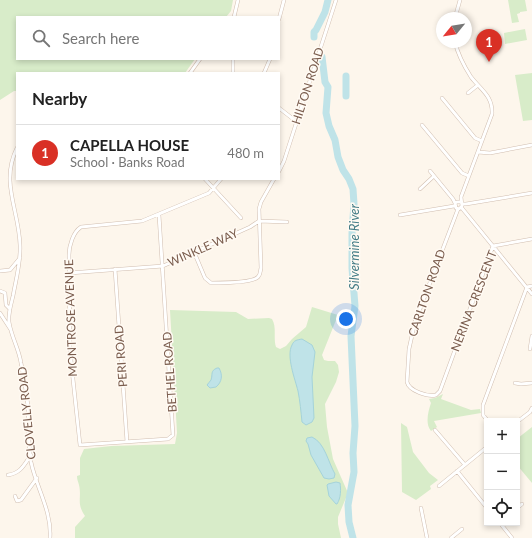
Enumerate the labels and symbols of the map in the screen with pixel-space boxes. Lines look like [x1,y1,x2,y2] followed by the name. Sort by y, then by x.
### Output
[436,12,472,48] north arrow
[476,29,502,62] pin: 1
[288,45,327,126] street label: HILTON ROAD
[346,204,362,290] water label: Silvermine River
[165,225,241,270] street label: WINKLE WAY
[405,247,448,338] street label: CARLTON ROAD
[447,248,500,354] street label: NERINA CRESCENT
[61,259,80,377] street label: MONTROSE AVENUE
[336,309,356,329] your location
[111,325,130,388] street label: PERI ROAD
[159,331,180,413] street label: BETHEL ROAD
[14,366,39,460] street label: CLOVELLY ROAD

